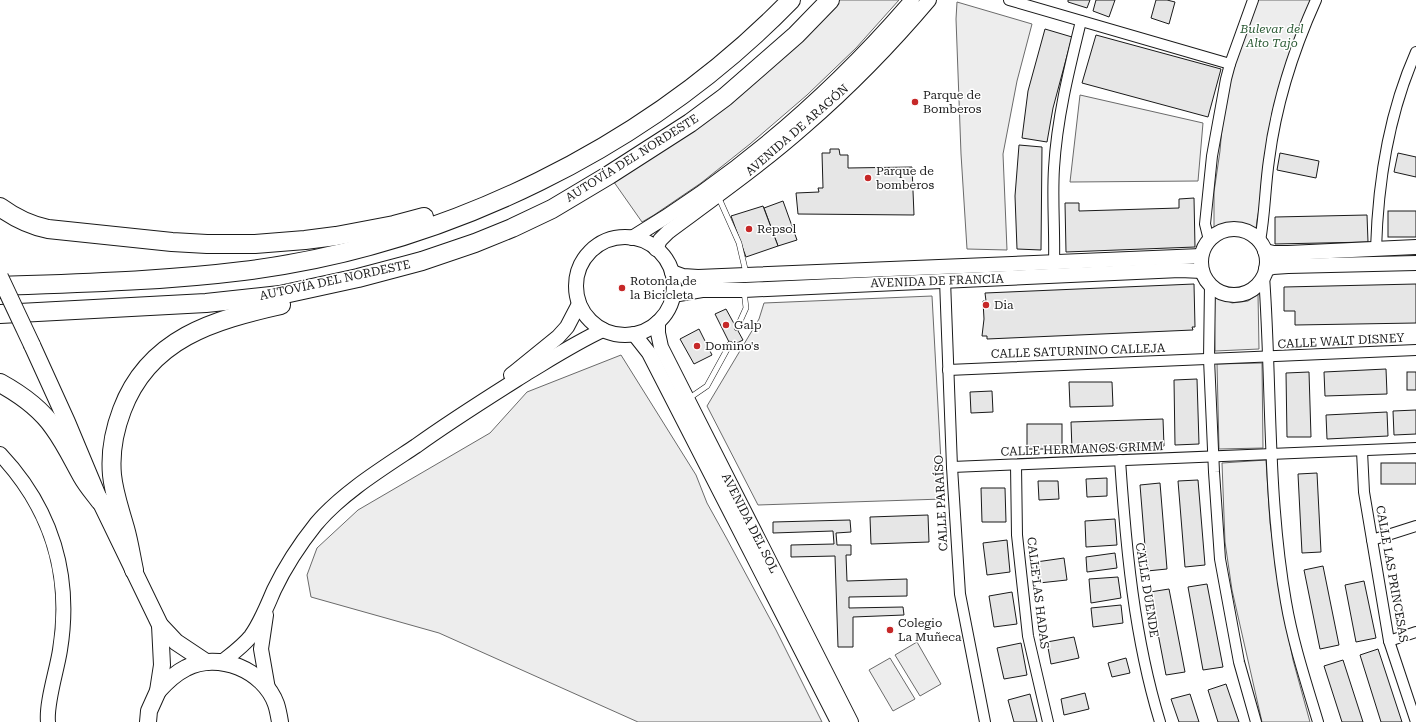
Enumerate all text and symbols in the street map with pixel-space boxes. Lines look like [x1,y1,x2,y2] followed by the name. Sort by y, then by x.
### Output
[1239,22,1304,50] park label: Bulevar del Alto Tajo
[743,81,852,179] street label: AVENIDA DE ARAGÓN
[923,88,982,116] place label: Parque de Bomberos
[910,97,920,107] marker: Parque de Bomberos
[563,111,701,205] street label: AUTOVÍA DEL NORDESTE
[876,164,934,192] place label: Parque de bomberos
[863,173,873,183] marker: Parque de bomberos
[757,222,797,236] place label: Repsol
[744,224,754,234] marker: Repsol
[258,257,412,303] street label: AUTOVÍA DEL NORDESTE
[870,272,1005,290] street label: AVENIDA DE FRANCIA
[630,274,697,302] place label: Rotonda de la Bicicleta
[617,283,627,293] marker: Rotonda de la Bicicleta
[994,298,1014,312] place label: Dia
[981,300,991,310] marker: Dia
[734,318,762,332] place label: Galp
[721,320,731,330] marker: Galp
[1277,331,1406,351] street label: CALLE WALT DISNEY
[705,339,759,353] place label: Domino's
[692,341,702,351] marker: Domino's
[990,341,1166,361] street label: CALLE SATURNINO CALLEJA
[1000,439,1164,459] street label: CALLE HERMANOS GRIMM
[931,454,951,552] street label: CALLE PARAÍSO
[719,471,781,575] street label: AVENIDA DEL SOL
[1373,504,1411,644] street label: CALLE LAS PRINCESAS
[1024,536,1052,650] street label: CALLE LAS HADAS
[1133,542,1161,638] street label: CALLE DUENDE
[898,616,962,644] place label: Colegio La Muñeca
[885,625,895,635] marker: Colegio La Muñeca

